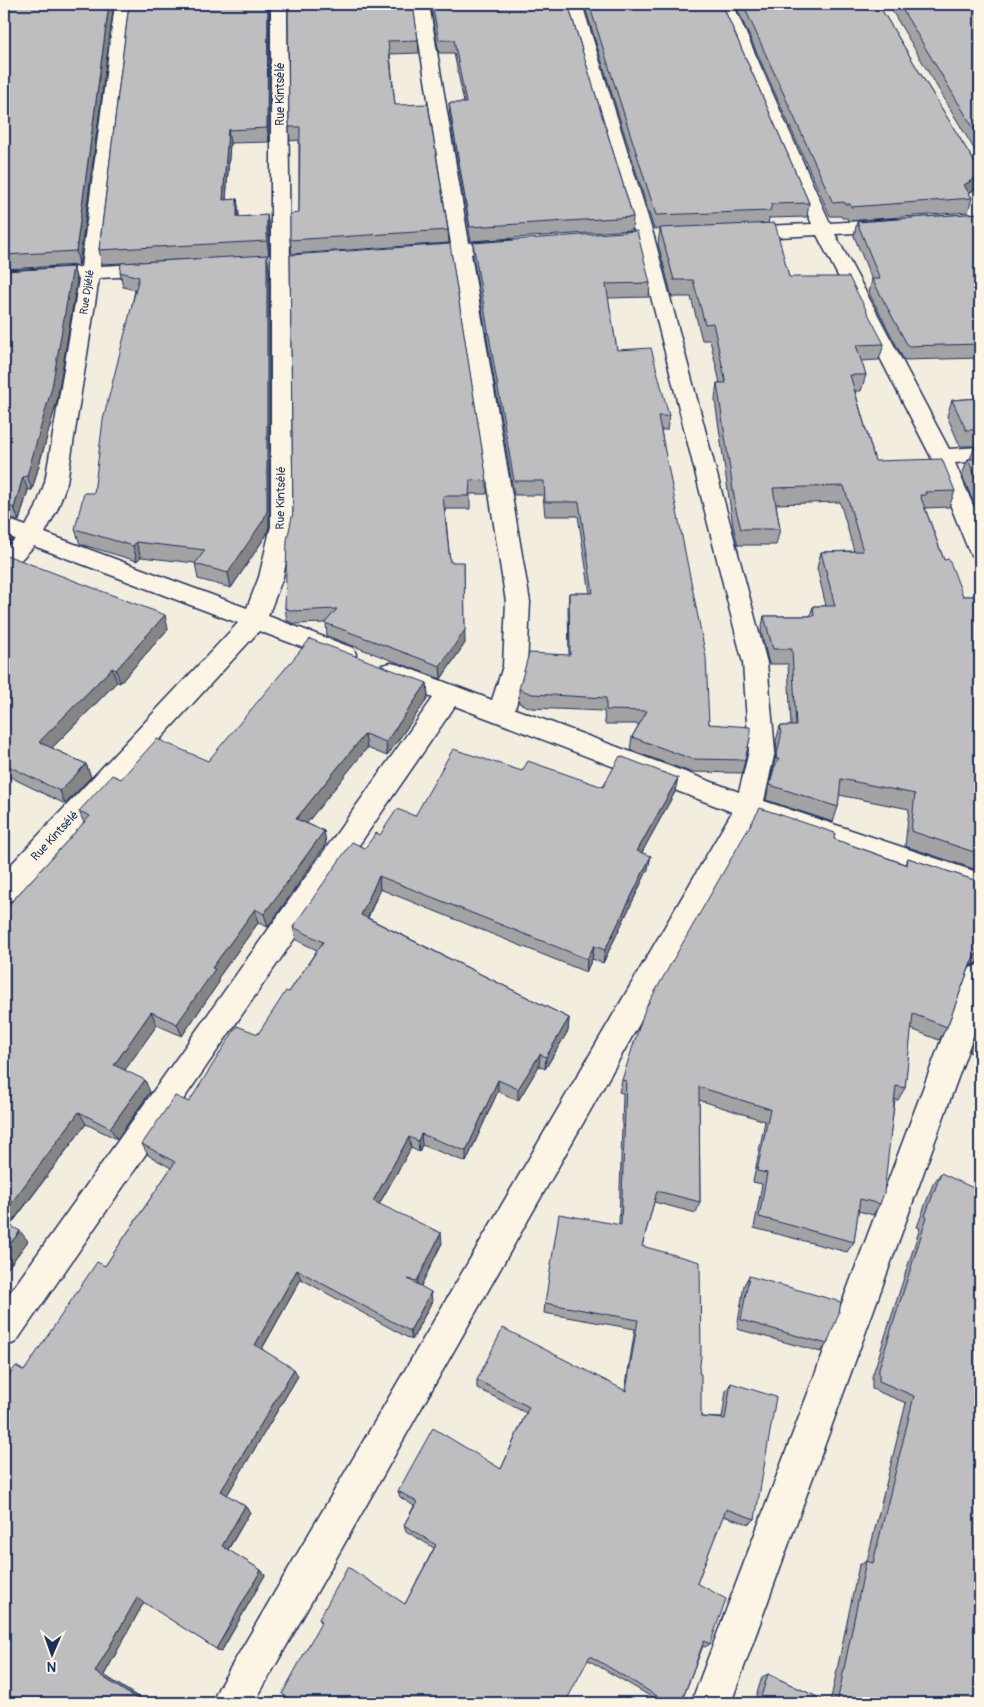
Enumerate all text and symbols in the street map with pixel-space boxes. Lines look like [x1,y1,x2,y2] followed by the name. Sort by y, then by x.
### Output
[273,62,288,126] street label: Rue Kintsélé
[77,268,97,315] street label: Rue Djiélé
[273,466,289,530] street label: Rue Kintsélé
[28,808,82,864] street label: Rue Kintsélé
[28,1630,78,1680] north arrow
[47,1658,57,1675] text: N

